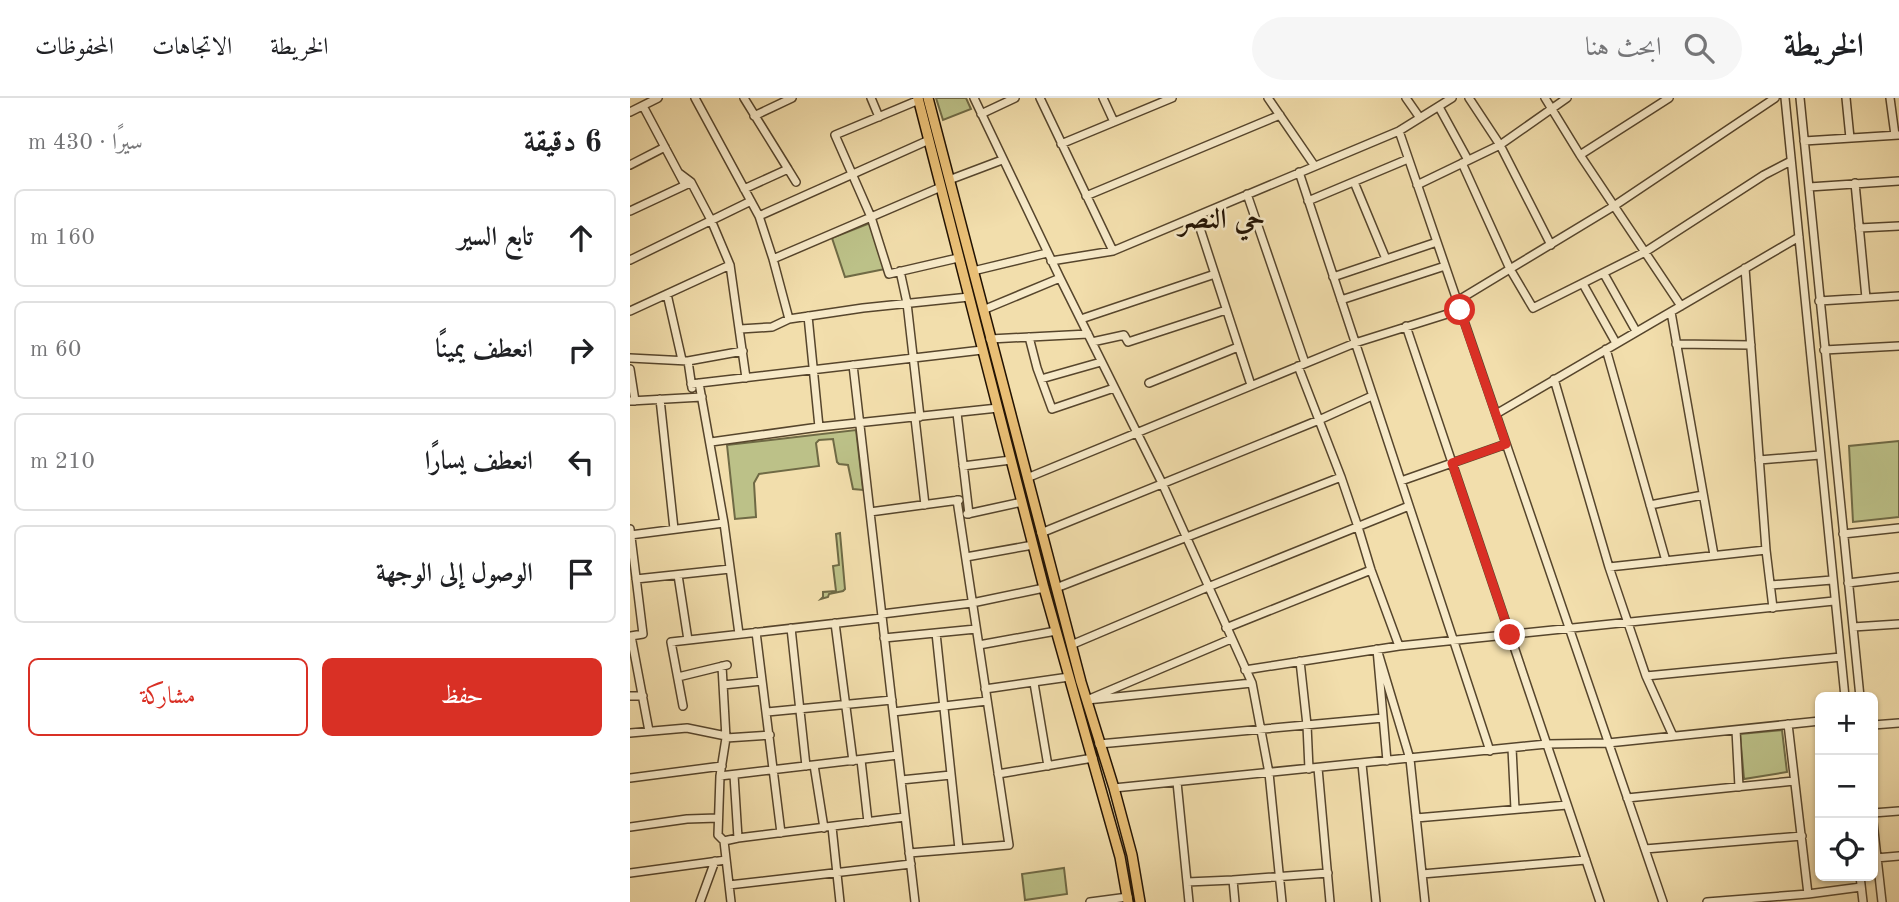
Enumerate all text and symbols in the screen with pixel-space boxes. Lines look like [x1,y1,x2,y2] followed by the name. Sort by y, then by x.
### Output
[1252,17,1742,80] search box
[1680,29,1718,67] icon: search
[1784,31,1864,64] text: الخريطة
[1585,35,1662,61] text: ابحث هنا
[35,36,114,60] text: المحفوظات
[152,36,232,60] text: الاتجاهات
[270,36,329,60] text: الخريطة
[524,128,602,158] text: 6 دقيقة
[28,131,143,154] text: سيرًا · 430 m
[1176,206,1265,241] district label: حي النصر
[562,219,600,257] icon: ahead
[458,225,533,251] text: تابع السير
[30,226,95,249] text: 160 m
[1444,294,1475,325] route start
[562,331,600,369] icon: right
[435,337,533,363] text: انعطف يمينًا
[30,338,81,361] text: 60 m
[562,443,600,481] icon: left
[425,449,533,475] text: انعطف يسارًا
[30,450,95,473] text: 210 m
[562,555,600,593] icon: arrive
[376,561,533,587] text: الوصول إلى الوجهة
[1494,619,1525,650] route end
[28,658,308,736] button: مشاركة
[322,658,602,736] button: حفظ
[1815,692,1878,881] map controls
[1815,692,1878,755] button: +
[1815,755,1878,818] button: −
[1815,818,1878,881] button: locate

